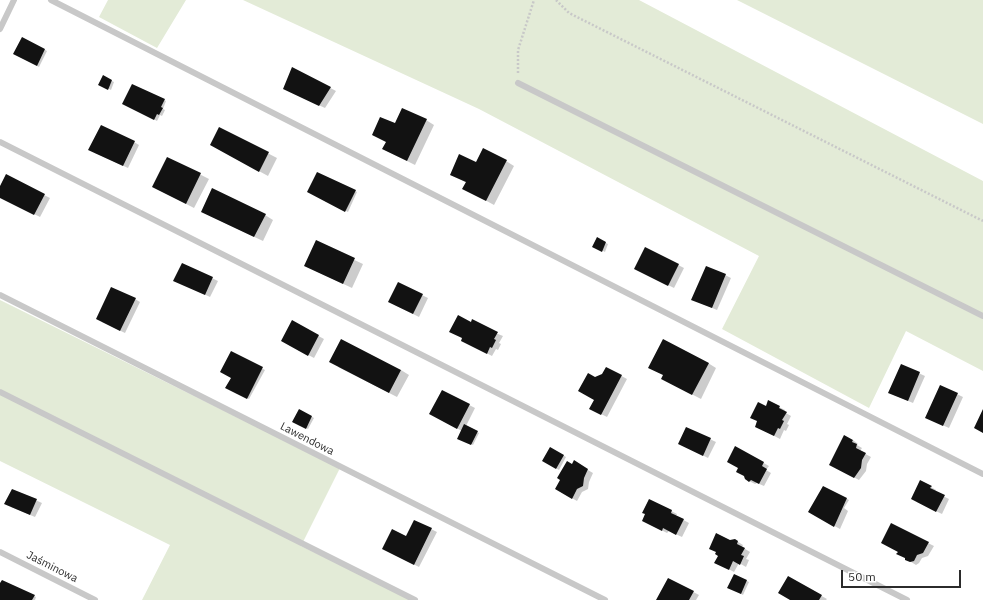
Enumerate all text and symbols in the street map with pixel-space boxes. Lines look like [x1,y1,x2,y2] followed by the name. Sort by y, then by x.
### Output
[278,420,336,458] street label: Lawendowa
[24,548,80,586] street label: Jaśminowa
[843,562,963,588] scale bar
[848,569,876,584] text: 50 m

